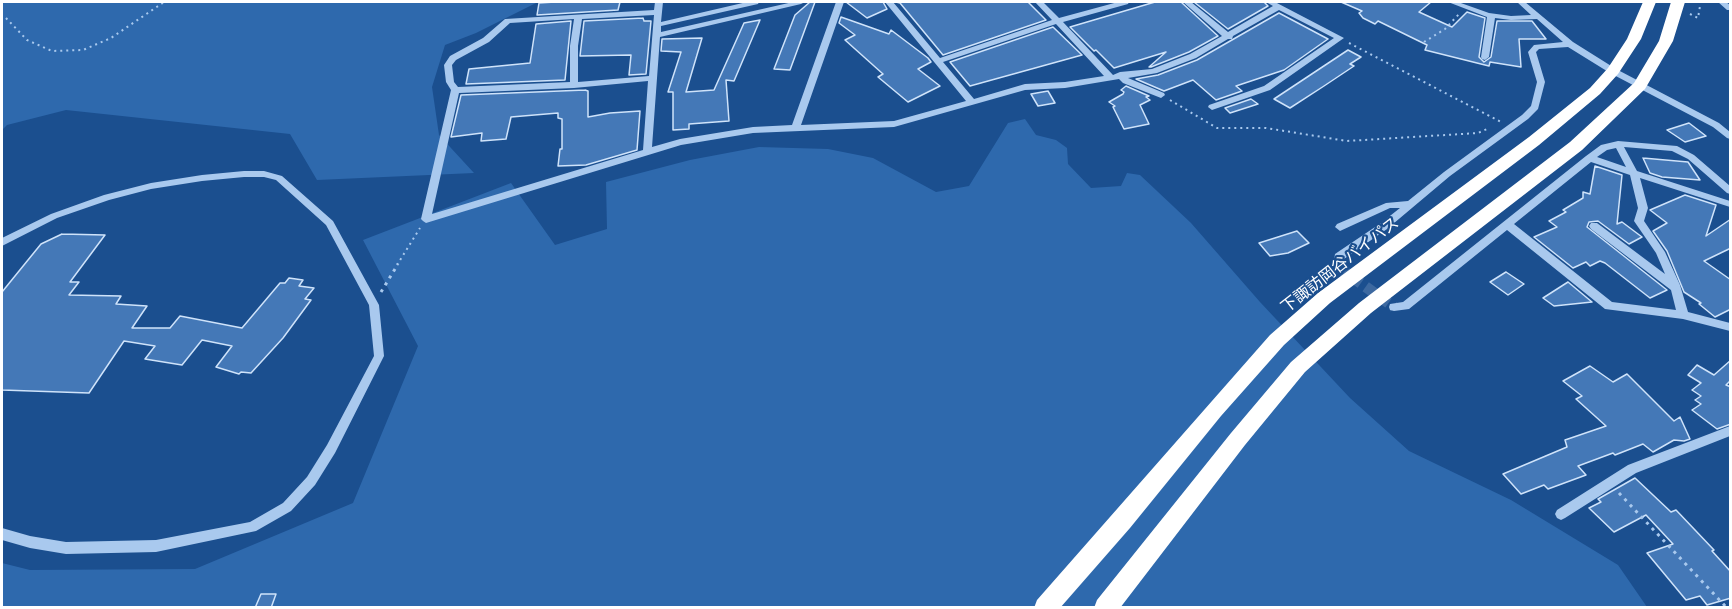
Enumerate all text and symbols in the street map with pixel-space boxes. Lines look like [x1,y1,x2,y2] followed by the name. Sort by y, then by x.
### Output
[1277,213,1403,317] street label: 下諏訪岡谷バイパス

